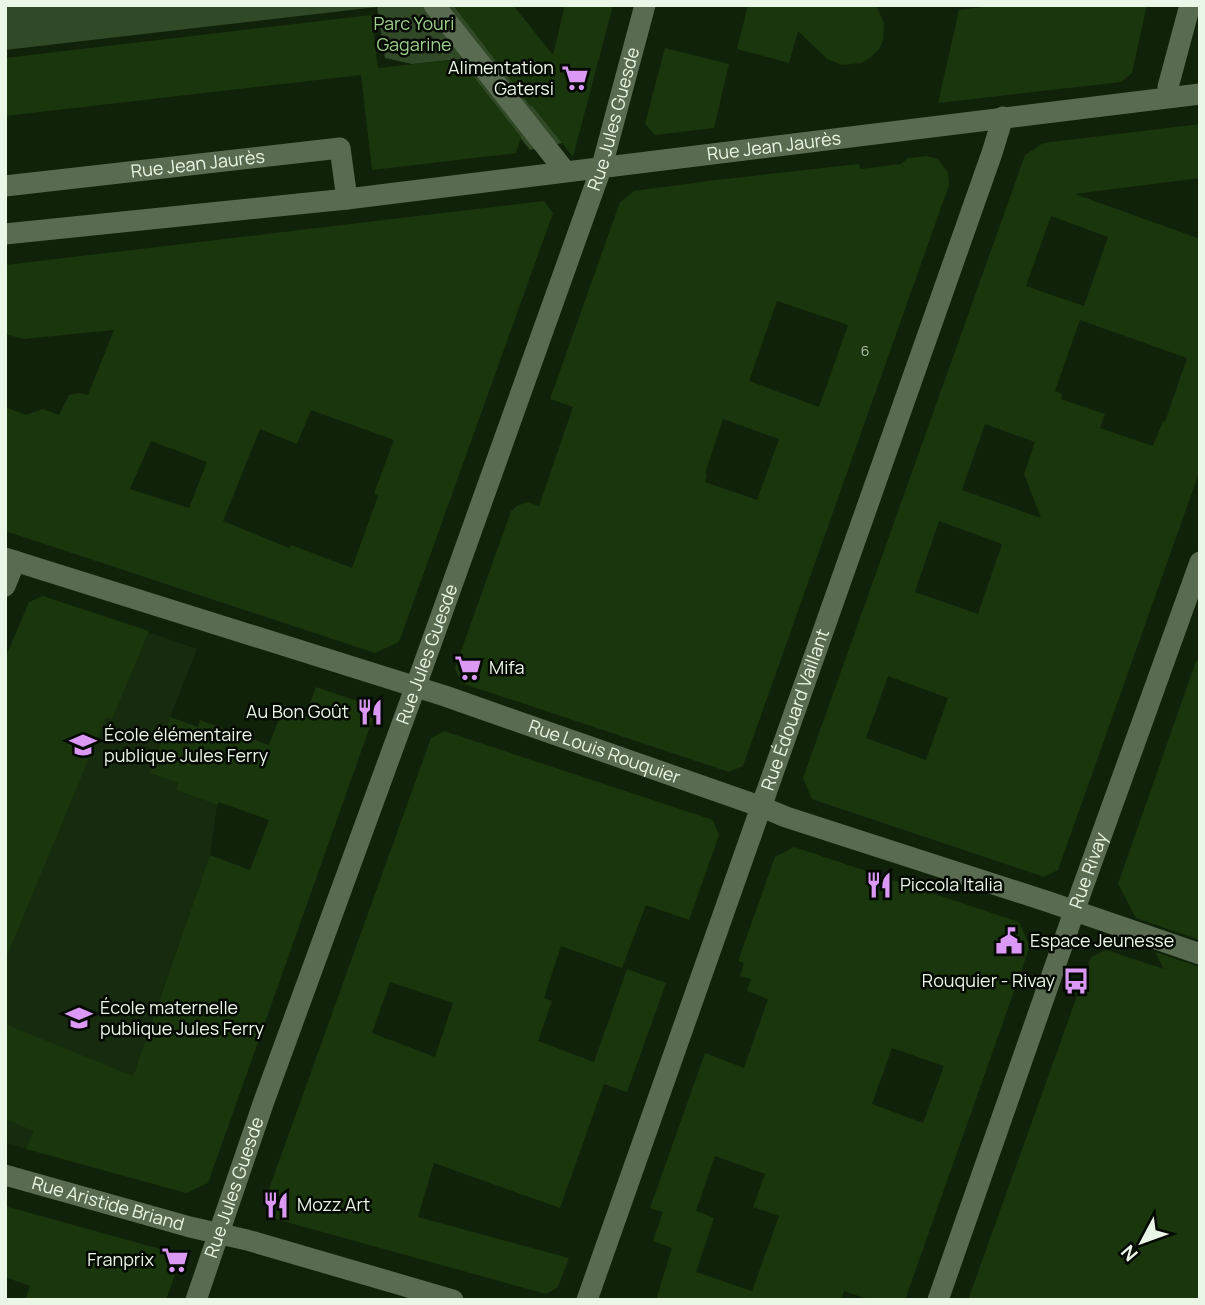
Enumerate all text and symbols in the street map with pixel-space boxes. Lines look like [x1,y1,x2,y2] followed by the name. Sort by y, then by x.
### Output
[374,11,454,56] park label: Parc Youri Gagarine
[581,44,644,194] street label: Rue Jules Guesde
[448,55,554,100] place label: Alimentation Gatersi
[560,63,590,93] supermarket icon: Alimentation Gatersi
[706,125,842,166] street label: Rue Jean Jaurès
[129,144,266,183] street label: Rue Jean Jaurès
[861,341,869,360] house number: 6
[390,580,463,727] street label: Rue Jules Guesde
[755,625,834,793] street label: Rue Édouard Vaillant
[453,653,483,683] supermarket icon: Mifa
[489,655,524,679] place label: Mifa
[355,697,385,727] restaurant icon: Au Bon Goût
[246,699,349,723] place label: Au Bon Goût
[526,713,684,789] street label: Rue Louis Rouquier
[104,722,269,767] place label: École élémentaire publique Jules Ferry
[68,730,98,760] school or university icon: École élémentaire publique Jules Ferry
[1063,828,1113,912] street label: Rue Rivay
[864,870,894,900] restaurant icon: Piccola Italia
[900,872,1003,896] place label: Piccola Italia
[994,926,1024,956] public building icon: Espace Jeunesse
[1030,928,1174,952] place label: Espace Jeunesse
[1061,966,1091,996] bus stop icon: Rouquier - Rivay
[922,968,1055,992] place label: Rouquier - Rivay
[100,995,265,1040] place label: École maternelle publique Jules Ferry
[64,1003,94,1033] school or university icon: École maternelle publique Jules Ferry
[198,1113,269,1261] street label: Rue Jules Guesde
[29,1170,187,1236] street label: Rue Aristide Briand
[261,1190,291,1220] restaurant icon: Mozz Art
[297,1192,370,1216] place label: Mozz Art
[1107,1207,1177,1277] north arrow
[1115,1239,1143,1267] text: N
[160,1245,190,1275] supermarket icon: Franprix
[87,1247,155,1271] place label: Franprix

